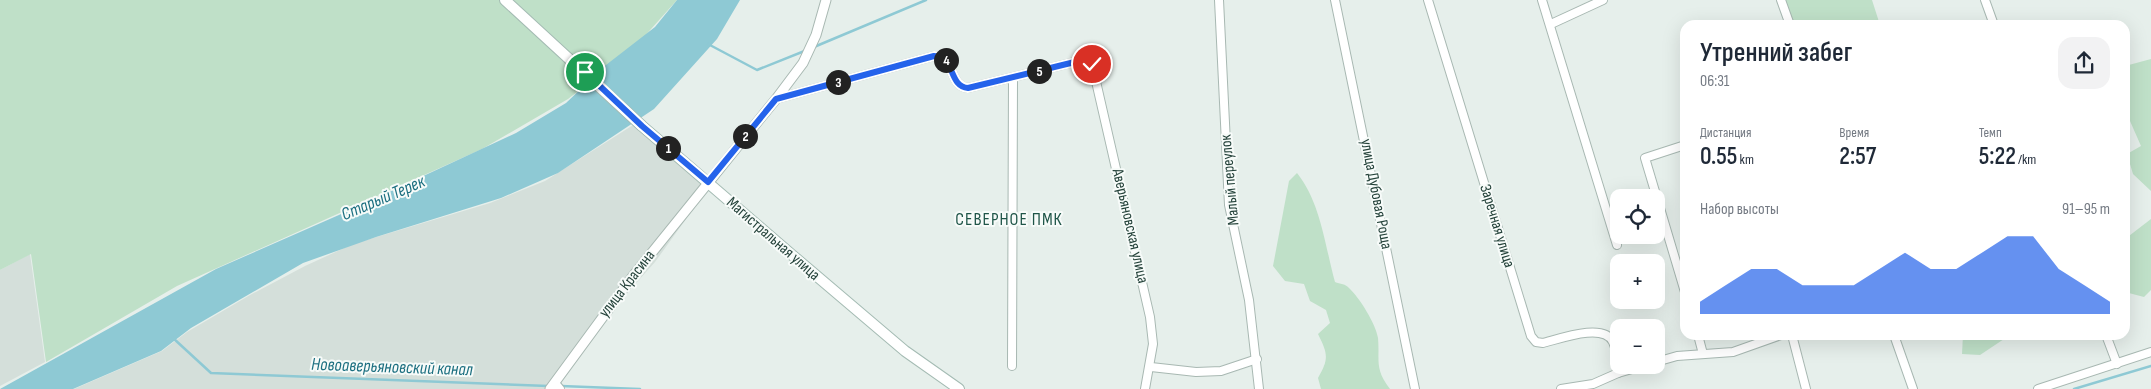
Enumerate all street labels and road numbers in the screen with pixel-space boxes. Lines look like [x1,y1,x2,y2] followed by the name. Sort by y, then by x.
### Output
[1216,133,1243,226] street label: Малый переулок
[1356,137,1396,251] street label: улица Дубовая Роща
[1107,166,1152,285] street label: Аверьяновская улица
[1475,182,1519,270] street label: Заречная улица
[722,193,824,285] street label: Магистральная улица
[595,247,659,321] street label: улица Красина

